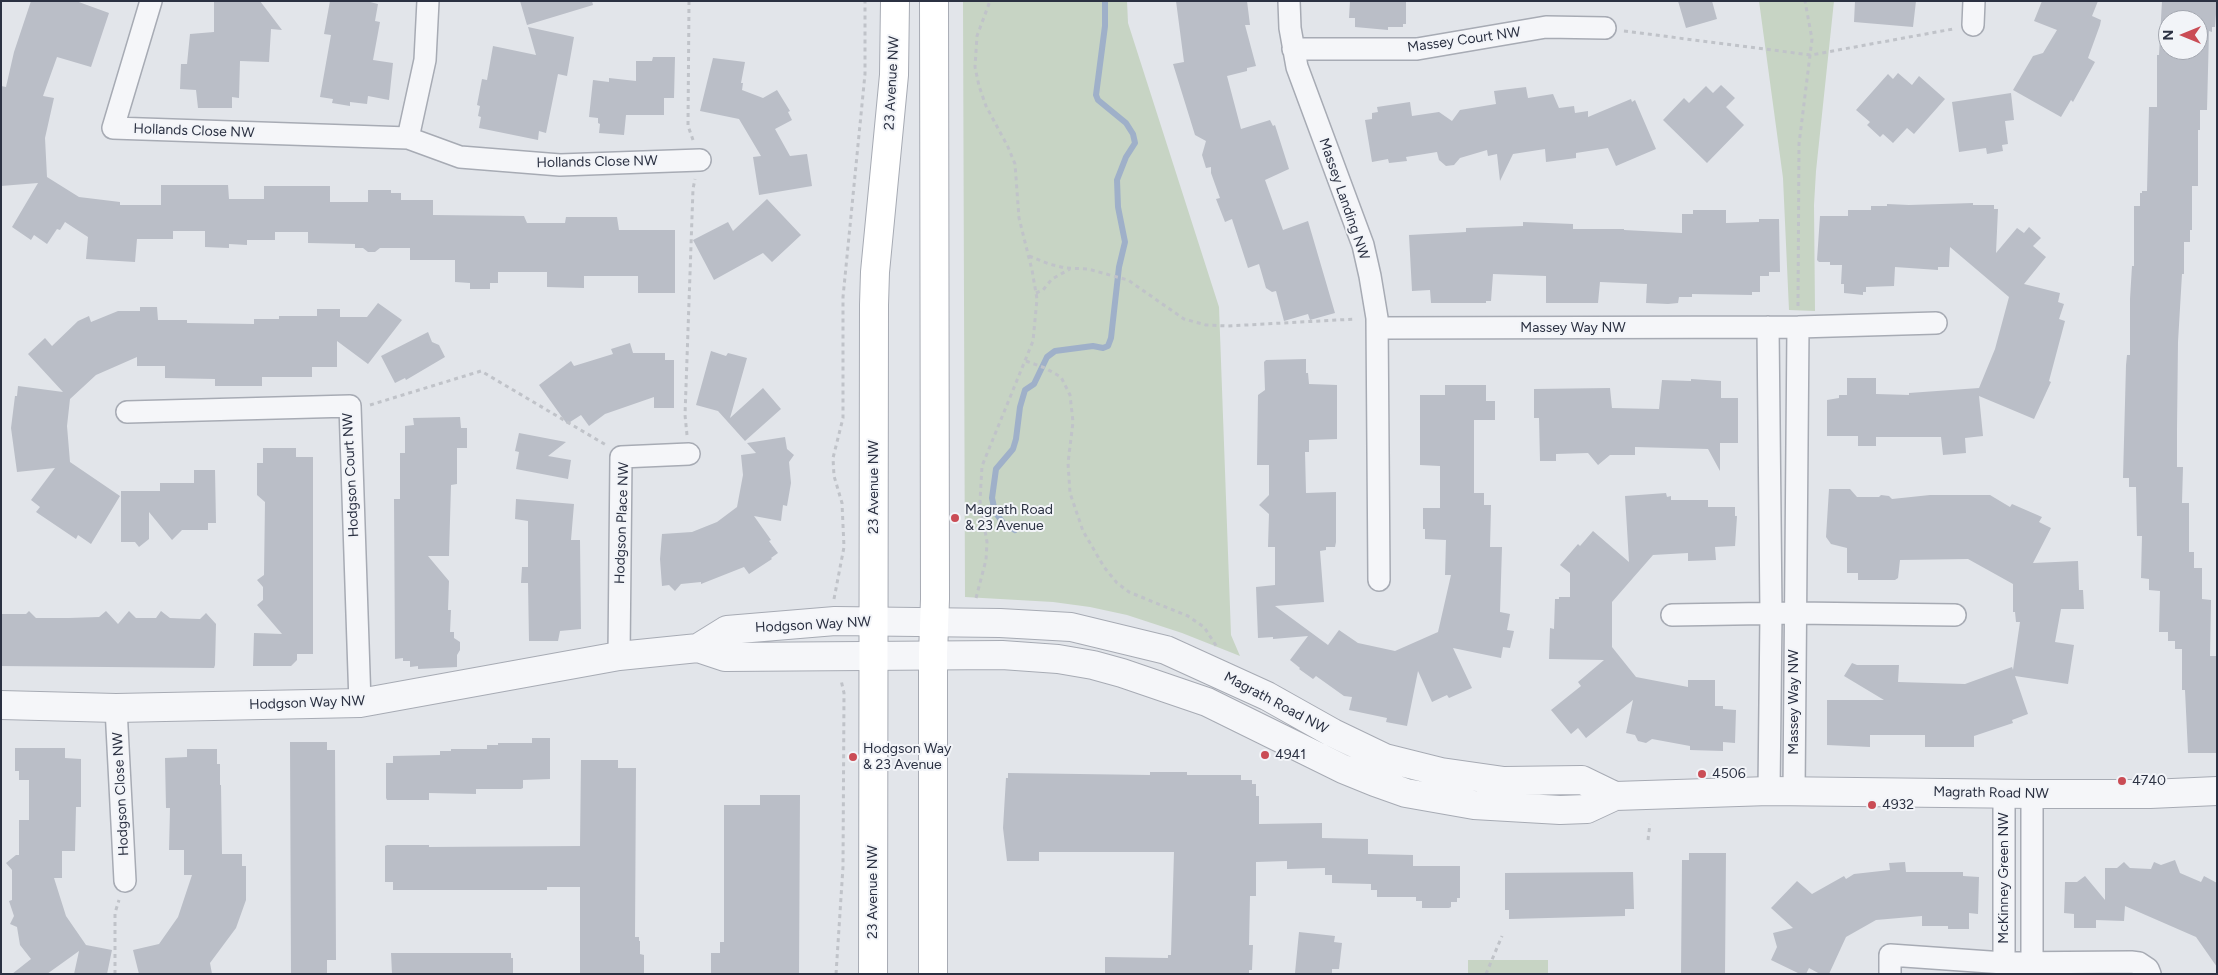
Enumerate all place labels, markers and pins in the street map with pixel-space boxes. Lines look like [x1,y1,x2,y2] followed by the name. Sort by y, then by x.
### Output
[965,502,1053,534] place label: Magrath Road & 23 Avenue
[949,512,961,524] marker: Magrath Road & 23 Avenue
[863,741,951,774] place label: Hodgson Way & 23 Avenue
[1275,747,1306,763] place label: 4941
[1259,749,1271,761] marker: 4941
[847,751,859,763] marker: Hodgson Way & 23 Avenue
[1712,766,1746,782] place label: 4506
[1696,768,1708,780] marker: 4506
[2132,773,2166,789] place label: 4740
[2116,775,2128,787] marker: 4740
[1882,797,1914,813] place label: 4932
[1866,799,1878,811] marker: 4932

